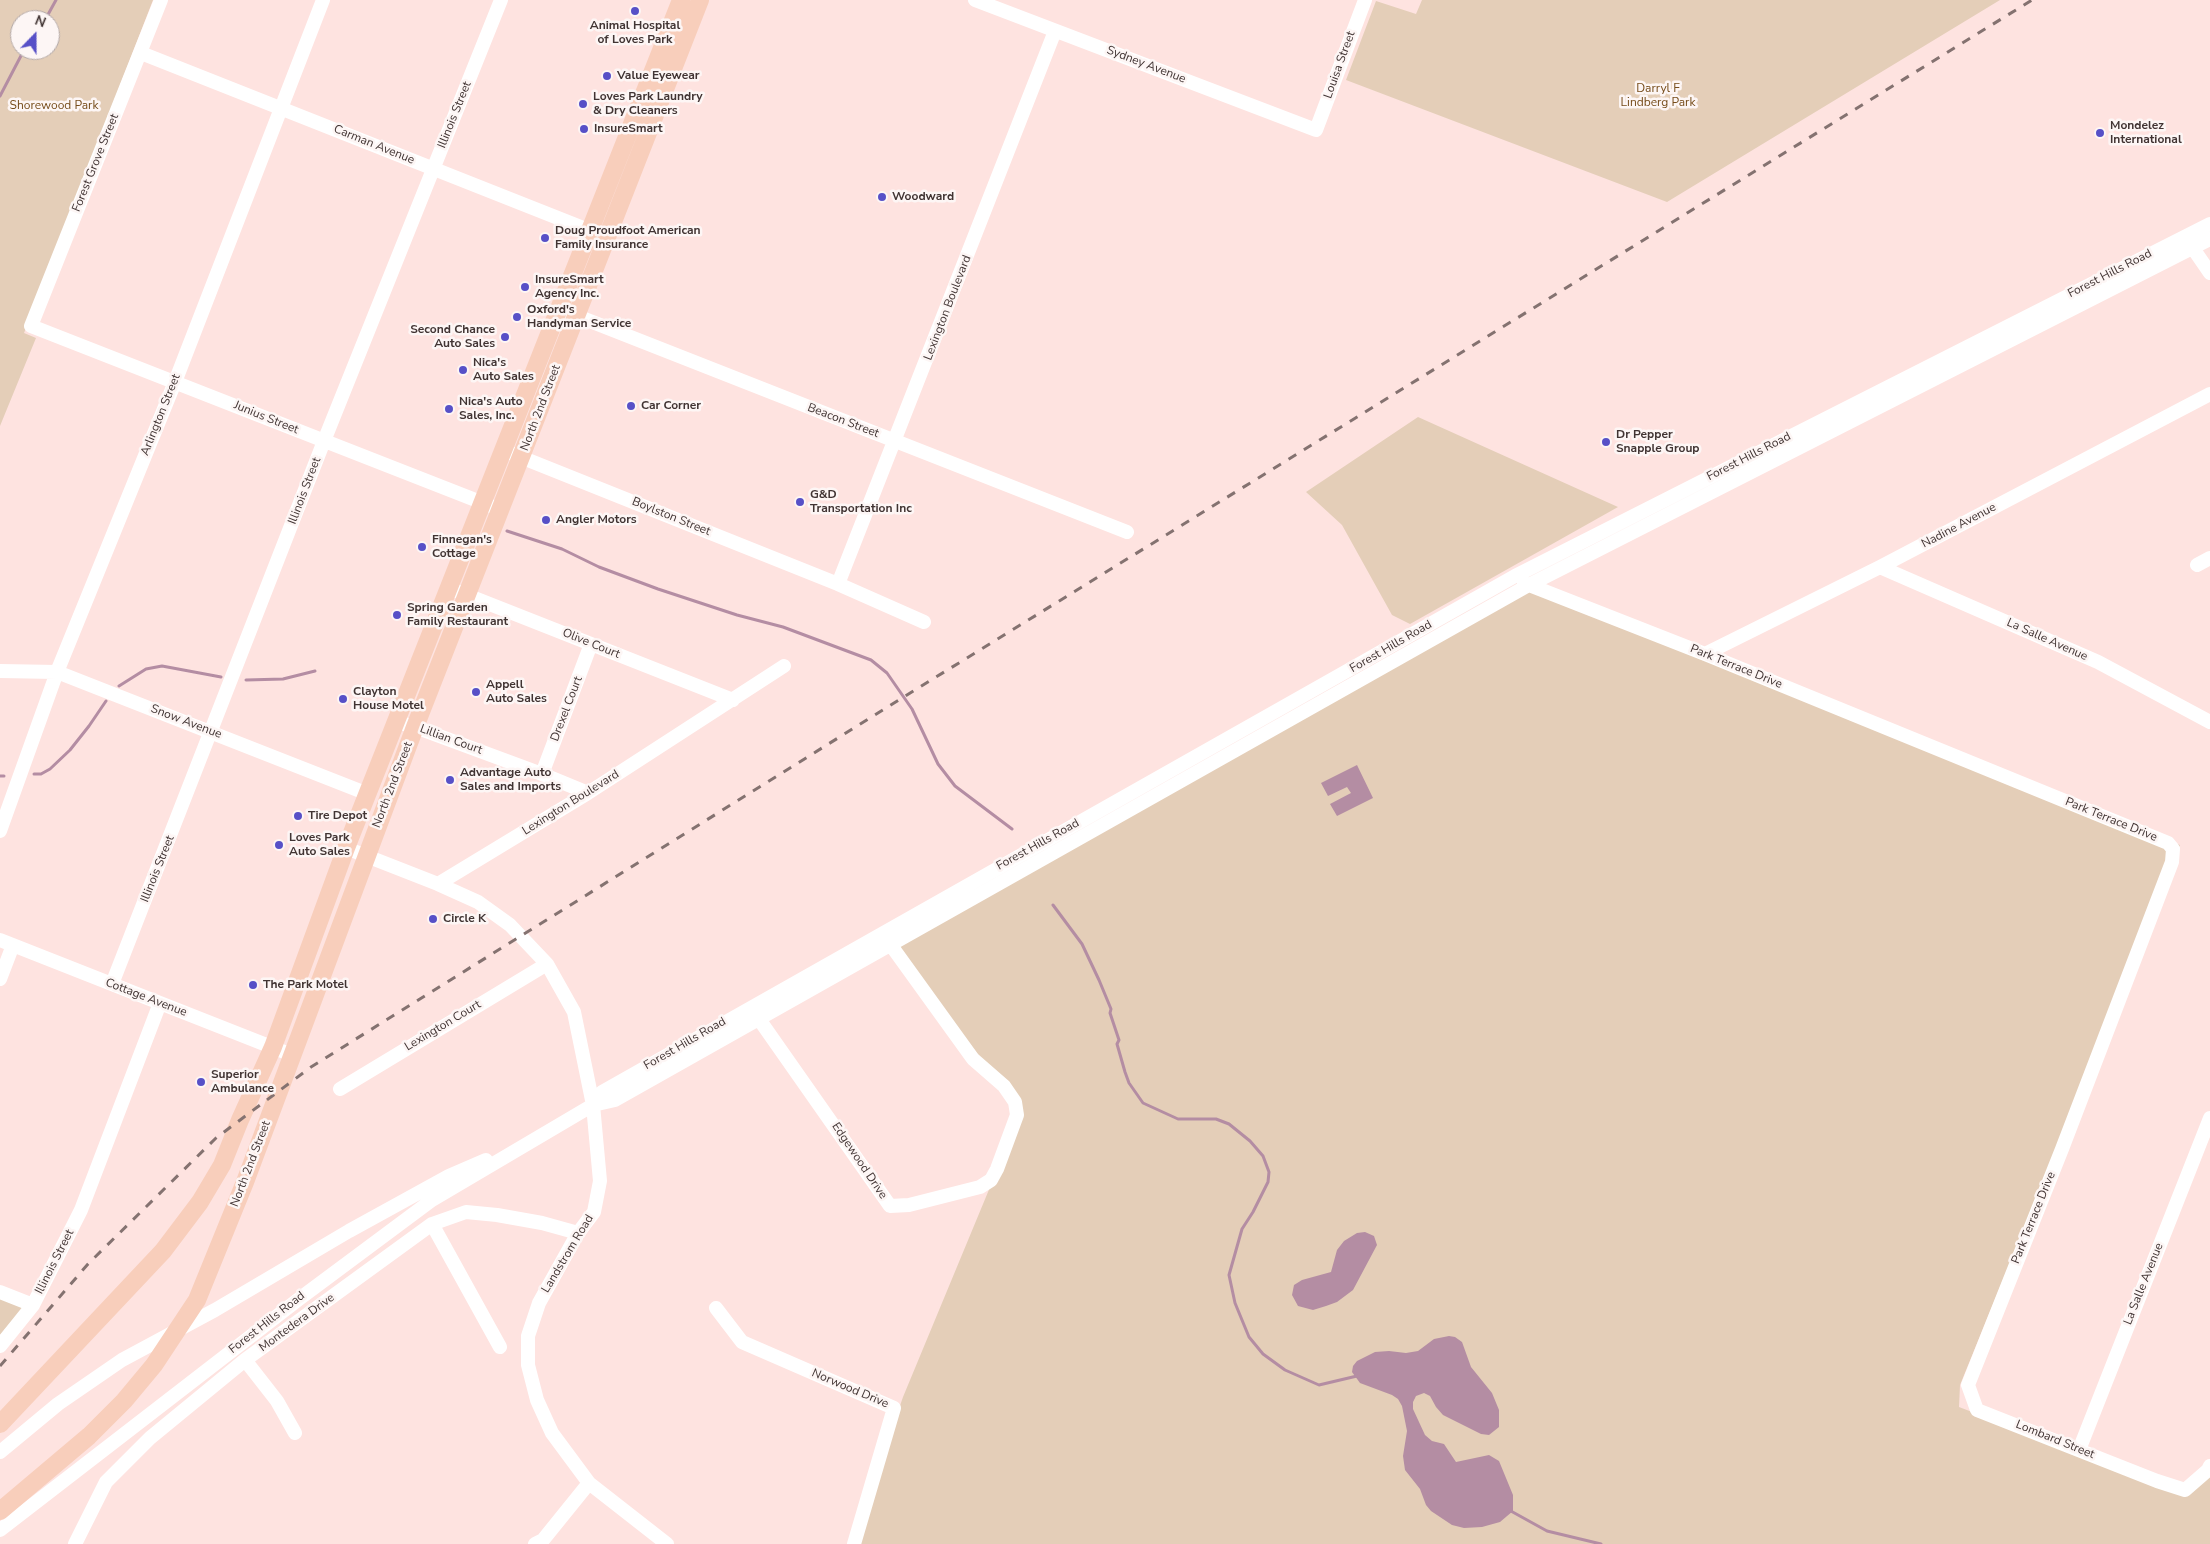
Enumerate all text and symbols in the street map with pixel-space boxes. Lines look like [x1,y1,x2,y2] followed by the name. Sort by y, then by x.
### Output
[629,5,641,17] marker: Animal Hospital of Loves Park
[10,10,60,60] north arrow
[32,11,49,32] text: N
[590,19,680,47] place label: Animal Hospital of Loves Park
[1321,29,1359,101] street label: Louisa Street
[1104,43,1188,87] street label: Sydney Avenue
[617,69,699,83] place label: Value Eyewear
[601,70,613,82] marker: Value Eyewear
[435,79,475,151] street label: Illinois Street
[1621,82,1695,110] park label: Darryl F Lindberg Park
[593,90,703,118] place label: Loves Park Laundry & Dry Cleaners
[577,98,589,110] marker: Loves Park Laundry & Dry Cleaners
[10,99,98,113] park label: Shorewood Park
[70,112,122,214] street label: Forest Grove Street
[2110,119,2182,147] place label: Mondelez International
[331,122,417,168] street label: Carman Avenue
[594,122,663,136] place label: InsureSmart
[578,123,590,135] marker: InsureSmart
[2094,127,2106,139] marker: Mondelez International
[892,190,954,204] place label: Woodward
[876,191,888,203] marker: Woodward
[555,224,701,252] place label: Doug Proudfoot American Family Insurance
[539,232,551,244] marker: Doug Proudfoot American Family Insurance
[2066,247,2154,301] street label: Forest Hills Road
[921,253,975,363] street label: Lexington Boulevard
[535,273,604,301] place label: InsureSmart Agency Inc.
[519,281,531,293] marker: InsureSmart Agency Inc.
[527,303,631,331] place label: Oxford's Handyman Service
[511,311,523,323] marker: Oxford's Handyman Service
[410,323,495,351] place label: Second Chance Auto Sales
[499,331,511,343] marker: Second Chance Auto Sales
[473,356,534,384] place label: Nica's Auto Sales
[518,363,564,453] street label: North 2nd Street
[457,364,469,376] marker: Nica's Auto Sales
[138,372,184,458] street label: Arlington Street
[459,395,523,423] place label: Nica's Auto Sales, Inc.
[232,398,300,438] street label: Junius Street
[641,399,701,413] place label: Car Corner
[625,400,637,412] marker: Car Corner
[805,401,881,441] street label: Beacon Street
[443,403,455,415] marker: Nica's Auto Sales, Inc.
[1616,428,1700,456] place label: Dr Pepper Snapple Group
[1705,430,1793,484] street label: Forest Hills Road
[1600,436,1612,448] marker: Dr Pepper Snapple Group
[286,455,324,527] street label: Illinois Street
[810,488,912,516] place label: G&D Transportation Inc
[630,495,712,539] street label: Boylston Street
[794,496,806,508] marker: G&D Transportation Inc
[1919,500,1999,552] street label: Nadine Avenue
[556,513,637,527] place label: Angler Motors
[540,514,552,526] marker: Angler Motors
[432,533,492,561] place label: Finnegan's Cottage
[416,541,428,553] marker: Finnegan's Cottage
[407,601,508,629] place label: Spring Garden Family Restaurant
[391,609,403,621] marker: Spring Garden Family Restaurant
[2004,616,2090,664] street label: La Salle Avenue
[1347,618,1435,676] street label: Forest Hills Road
[560,626,622,662] street label: Olive Court
[1688,642,1784,692] street label: Park Terrace Drive
[548,674,586,744] street label: Drexel Court
[486,678,547,706] place label: Appell Auto Sales
[353,685,424,713] place label: Clayton House Motel
[470,686,482,698] marker: Appell Auto Sales
[337,693,349,705] marker: Clayton House Motel
[149,702,223,742] street label: Snow Avenue
[418,722,484,758] street label: Lillian Court
[370,740,416,830] street label: North 2nd Street
[460,766,561,794] place label: Advantage Auto Sales and Imports
[520,767,622,839] street label: Lexington Boulevard
[444,774,456,786] marker: Advantage Auto Sales and Imports
[2063,795,2159,845] street label: Park Terrace Drive
[308,809,367,823] place label: Tire Depot
[292,810,304,822] marker: Tire Depot
[994,816,1082,874] street label: Forest Hills Road
[289,831,350,859] place label: Loves Park Auto Sales
[138,833,178,905] street label: Illinois Street
[273,839,285,851] marker: Loves Park Auto Sales
[443,912,486,926] place label: Circle K
[427,913,439,925] marker: Circle K
[103,976,189,1020] street label: Cottage Avenue
[263,978,348,992] place label: The Park Motel
[247,979,259,991] marker: The Park Motel
[402,998,484,1054] street label: Lexington Court
[641,1015,729,1073] street label: Forest Hills Road
[211,1068,274,1096] place label: Superior Ambulance
[195,1076,207,1088] marker: Superior Ambulance
[228,1119,274,1209] street label: North 2nd Street
[828,1120,890,1202] street label: Edgewood Drive
[2009,1170,2059,1266] street label: Park Terrace Drive
[539,1212,597,1296] street label: Landstrom Road
[33,1227,77,1297] street label: Illinois Street
[2121,1241,2167,1327] street label: La Salle Avenue
[226,1289,308,1357] street label: Forest Hills Road
[256,1291,338,1355] street label: Montedera Drive
[809,1366,891,1412] street label: Norwood Drive
[2013,1418,2097,1462] street label: Lombard Street

